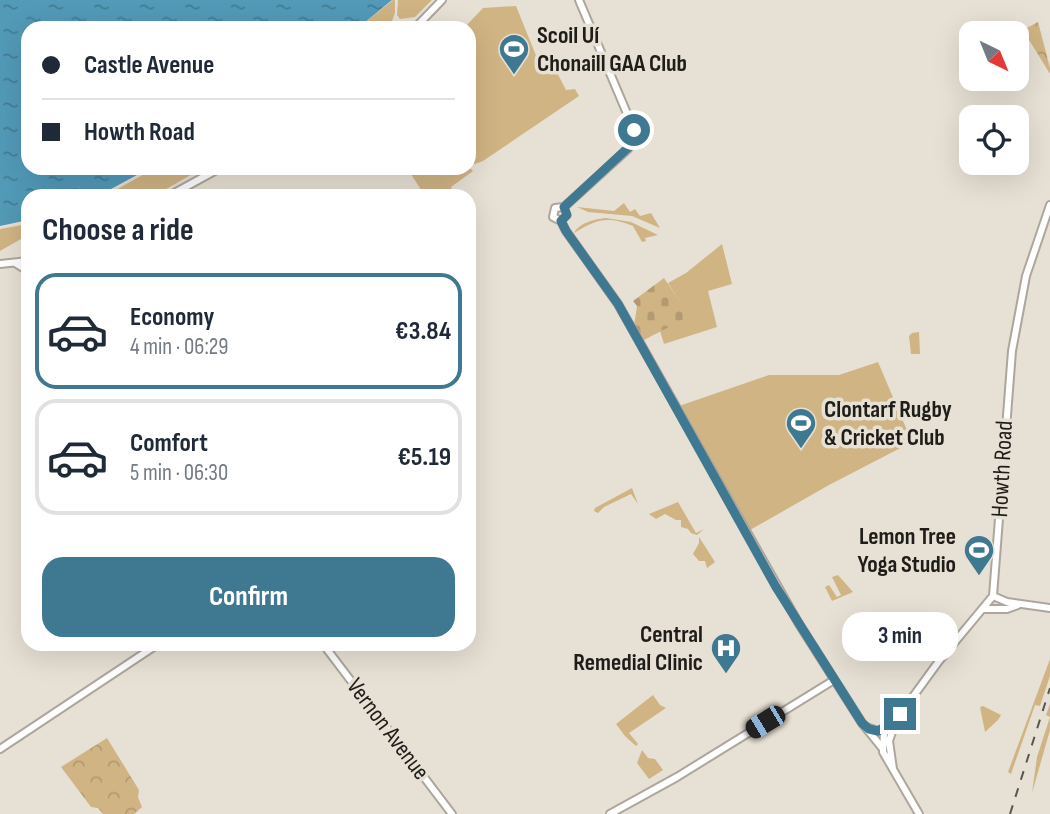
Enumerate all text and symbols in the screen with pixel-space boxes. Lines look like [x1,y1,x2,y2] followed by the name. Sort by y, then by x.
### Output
[537,21,687,78] place label: Scoil Uí Chonaill GAA Club
[959,21,1029,91] north arrow
[959,21,1029,175] map controls
[497,32,531,76] sports icon: Scoil Uí Chonaill GAA Club
[84,50,214,81] text: Castle Avenue
[959,105,1029,175] button: locate
[618,114,650,146] route start
[84,117,195,148] text: Howth Road
[42,211,194,250] text: Choose a ride
[46,300,109,363] icon: car
[130,302,214,333] text: Economy
[395,316,451,347] text: €3.84
[130,333,228,361] text: 4 min · 06:29
[824,395,952,452] place label: Clontarf Rugby & Cricket Club
[784,406,818,450] sports icon: Clontarf Rugby & Cricket Club
[985,420,1019,518] street label: Howth Road
[46,426,109,489] icon: car
[130,428,208,459] text: Comfort
[397,442,451,473] text: €5.19
[130,459,228,487] text: 5 min · 06:30
[858,522,956,579] place label: Lemon Tree Yoga Studio
[962,533,996,577] sports icon: Lemon Tree Yoga Studio
[42,557,455,637] button: Confirm
[842,612,958,662] callout: 3 min
[573,620,703,677] place label: Central Remedial Clinic
[878,622,922,650] text: 3 min
[709,631,743,675] hospital icon: Central Remedial Clinic
[340,673,436,785] street label: Vernon Avenue
[884,698,916,730] route end
[742,702,789,742] car

